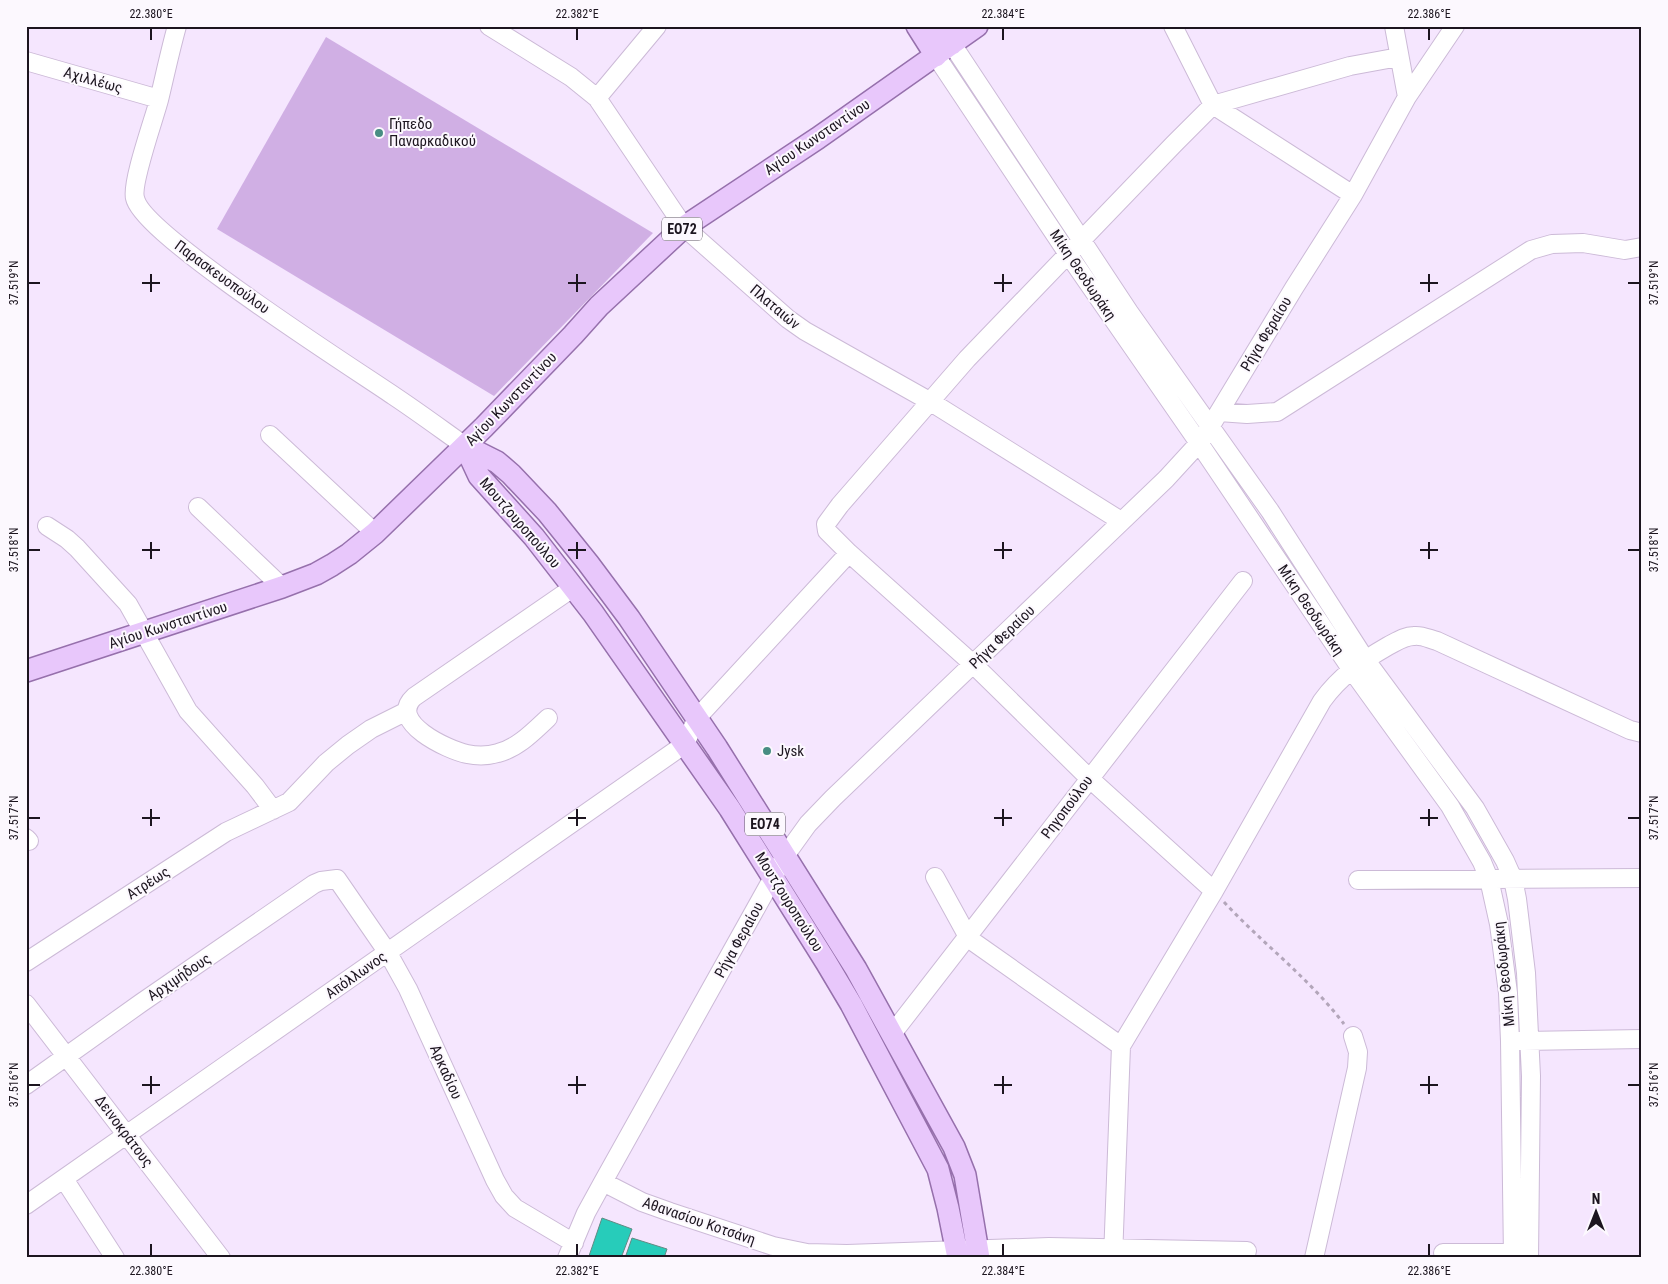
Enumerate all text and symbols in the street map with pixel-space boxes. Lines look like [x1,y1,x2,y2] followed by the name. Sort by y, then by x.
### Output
[129,7,173,21] text: 22.380°E
[555,7,599,21] text: 22.382°E
[981,7,1025,21] text: 22.384°E
[1407,7,1451,21] text: 22.386°E
[62,63,124,97] street label: Αχιλλέως
[761,95,873,179] street label: Αγίου Κωνσταντίνου
[389,115,476,150] place label: Γήπεδο Παναρκαδικού
[373,127,385,139] marker: Γήπεδο Παναρκαδικού
[662,218,702,240] road number: ΕΟ72
[1046,226,1120,324] street label: Μίκη Θεοδωράκη
[171,237,273,317] street label: Παρασκευοπούλου
[7,261,21,305] text: 37.519°N
[1647,261,1661,305] text: 37.519°N
[746,281,804,333] street label: Πλαταιών
[1237,293,1295,375] street label: Ρήγα Φεραίου
[462,348,560,450] street label: Αγίου Κωνσταντίνου
[476,474,564,572] street label: Μουτζουροπούλου
[7,528,21,572] text: 37.518°N
[1647,528,1661,572] text: 37.518°N
[1274,561,1348,659] street label: Μίκη Θεοδωράκη
[107,597,229,653] street label: Αγίου Κωνσταντίνου
[966,601,1038,673] street label: Ρήγα Φεραίου
[777,742,804,760] place label: Jysk
[761,745,773,757] marker: Jysk
[1037,772,1097,842] street label: Ρηγοπούλου
[7,796,21,840] text: 37.517°N
[1647,796,1661,840] text: 37.517°N
[745,812,785,836] road number: ΕΟ74
[751,849,827,955] street label: Μουτζουροπούλου
[123,863,173,903] street label: Ατρέως
[711,899,767,981] street label: Ρήγα Φεραίου
[1490,921,1518,1027] street label: Μίκη Θεοδωράκη
[322,947,390,1003] street label: Απόλλωνος
[144,949,214,1005] street label: Αρχιμήδους
[426,1042,466,1102] street label: Αρκαδίου
[7,1063,21,1107] text: 37.516°N
[1647,1063,1661,1107] text: 37.516°N
[91,1092,157,1170] street label: Δεινοκράτους
[1570,1186,1620,1236] north arrow
[1592,1191,1600,1207] text: N
[640,1193,758,1249] street label: Αθανασίου Κοτσάνη
[129,1264,173,1278] text: 22.380°E
[555,1264,599,1278] text: 22.382°E
[981,1264,1025,1278] text: 22.384°E
[1407,1264,1451,1278] text: 22.386°E

